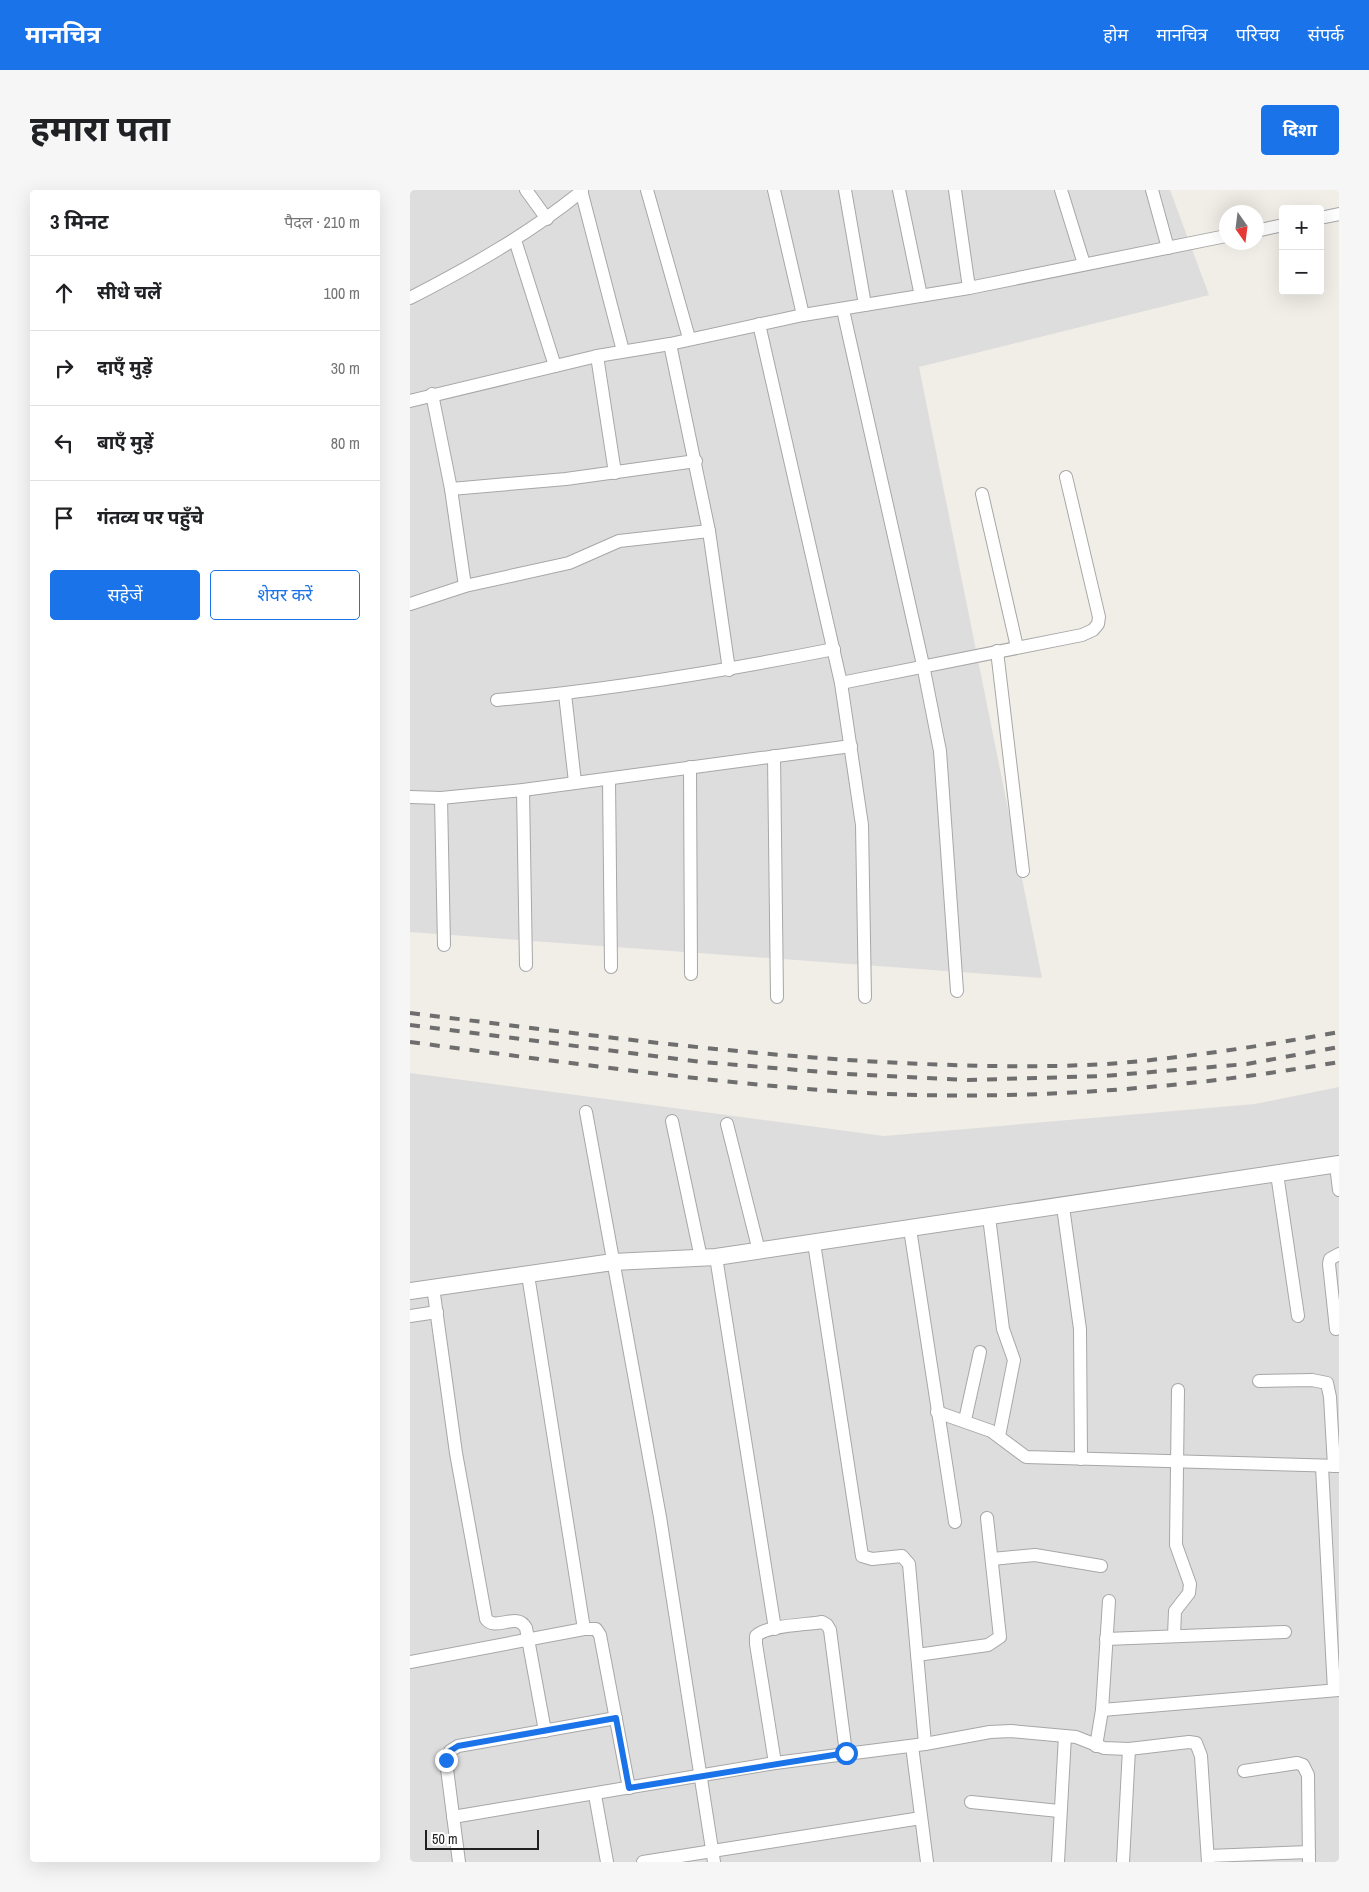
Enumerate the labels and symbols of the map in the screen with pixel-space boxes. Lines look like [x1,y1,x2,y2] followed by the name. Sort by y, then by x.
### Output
[1219,205,1264,250] north arrow
[835,1742,858,1765] route start
[435,1749,458,1772] route end
[425,1827,539,1850] scale bar

